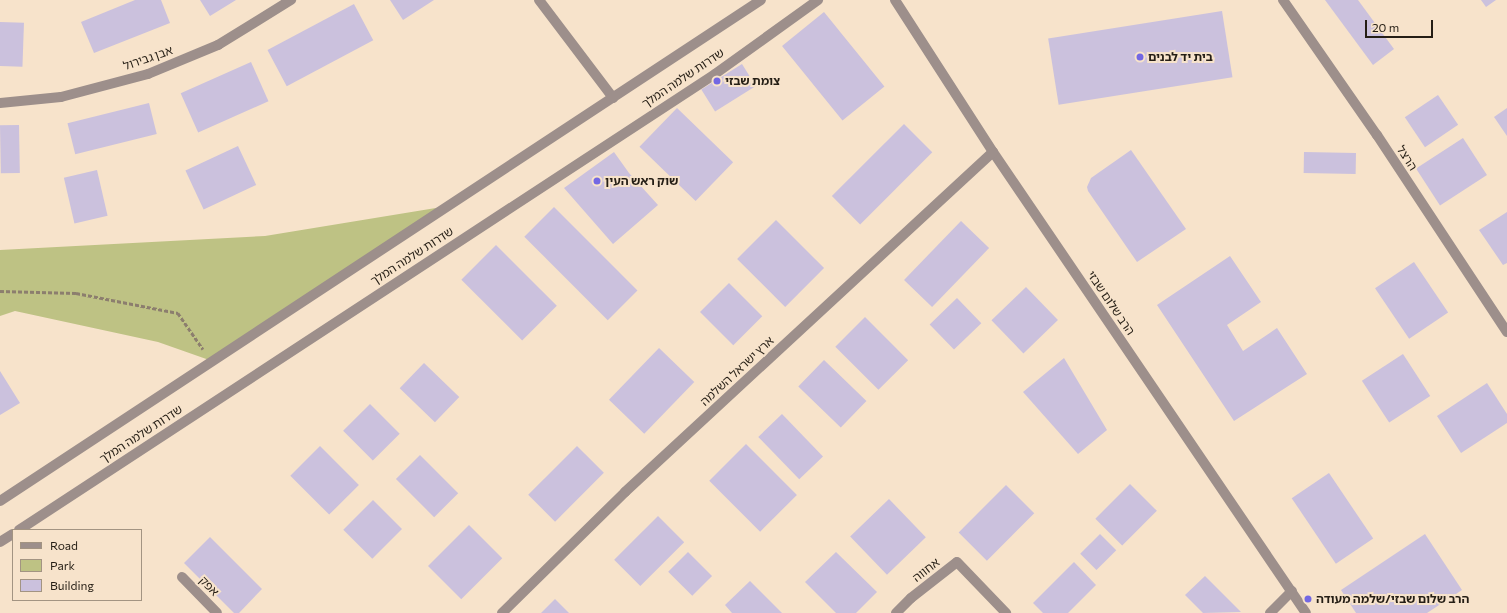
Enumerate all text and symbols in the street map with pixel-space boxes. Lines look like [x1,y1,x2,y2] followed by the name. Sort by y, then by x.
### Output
[1367,12,1435,38] scale bar
[1372,20,1399,34] text: 20 m
[121,43,175,73] street label: אבן גבירול
[639,45,727,111] street label: שדרות שלמה המלך
[1148,50,1213,64] place label: בית יד לבנים
[1135,52,1145,62] marker: בית יד לבנים
[725,74,780,88] place label: צומת שבזי
[712,76,722,86] marker: צומת שבזי
[1394,143,1420,173] street label: הרצל
[605,174,678,188] place label: שוק ראש העין
[592,176,602,186] marker: שוק ראש העין
[368,224,456,288] street label: שדרות שלמה המלך
[1084,268,1138,338] street label: הרב שלום שבזי
[697,333,777,409] street label: ארץ ישראל השלמה
[97,402,185,466] street label: שדרות שלמה המלך
[12,529,142,601] legend
[50,538,78,552] text: Road
[910,555,942,585] street label: אחווה
[50,558,75,572] text: Park
[196,573,222,599] street label: אפק
[50,578,94,592] text: Building
[1316,592,1470,606] place label: הרב שלום שבזי/שלמה מעודה
[1303,594,1313,604] marker: הרב שלום שבזי/שלמה מעודה

